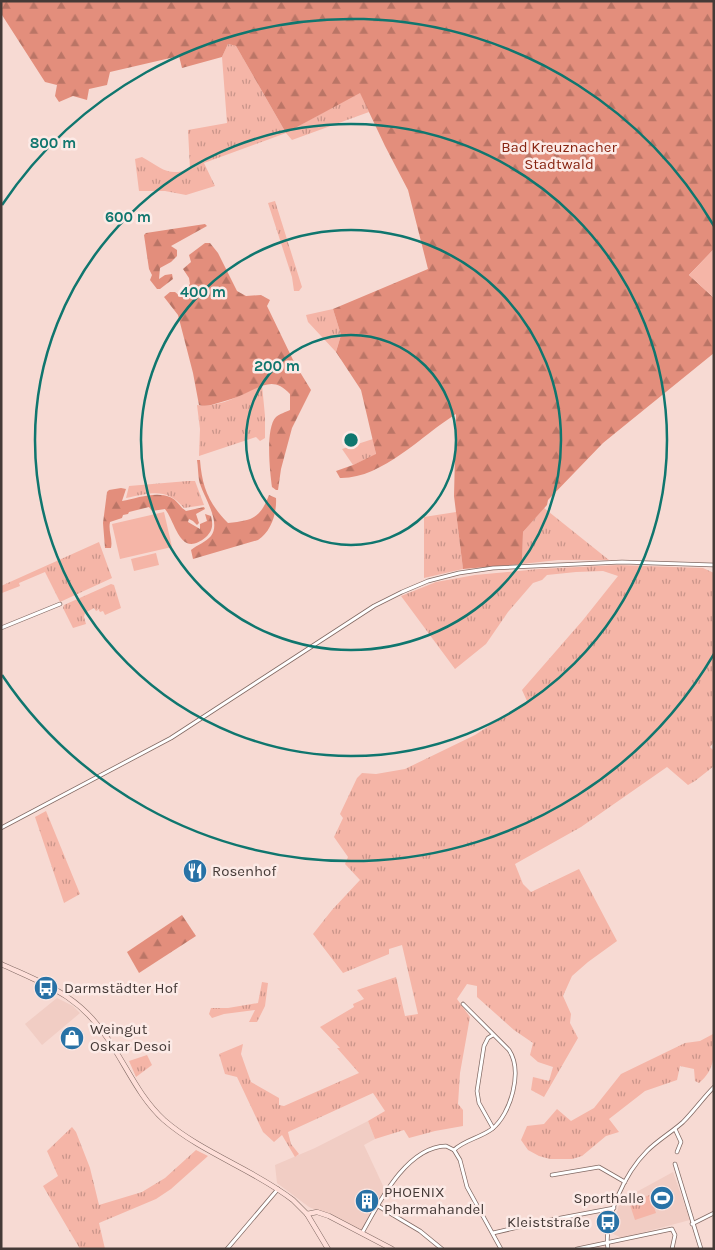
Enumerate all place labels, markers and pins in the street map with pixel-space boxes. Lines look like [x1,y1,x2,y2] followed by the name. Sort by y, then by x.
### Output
[342,431,360,449] centre of rings
[182,858,208,884] restaurant icon: Rosenhof
[212,862,277,880] place label: Rosenhof
[33,975,59,1001] bus stop icon: Darmstädter Hof
[64,979,179,997] place label: Darmstädter Hof
[90,1020,171,1055] place label: Weingut Oskar Desoi
[59,1025,85,1051] shop icon: Weingut Oskar Desoi
[384,1183,484,1218] place label: PHOENIX Pharmahandel
[649,1185,675,1211] sports icon: Sporthalle
[354,1188,380,1214] building icon: PHOENIX Pharmahandel
[573,1189,644,1207] place label: Sporthalle
[595,1209,621,1235] bus stop icon: Kleiststraße
[507,1213,590,1231] place label: Kleiststraße

